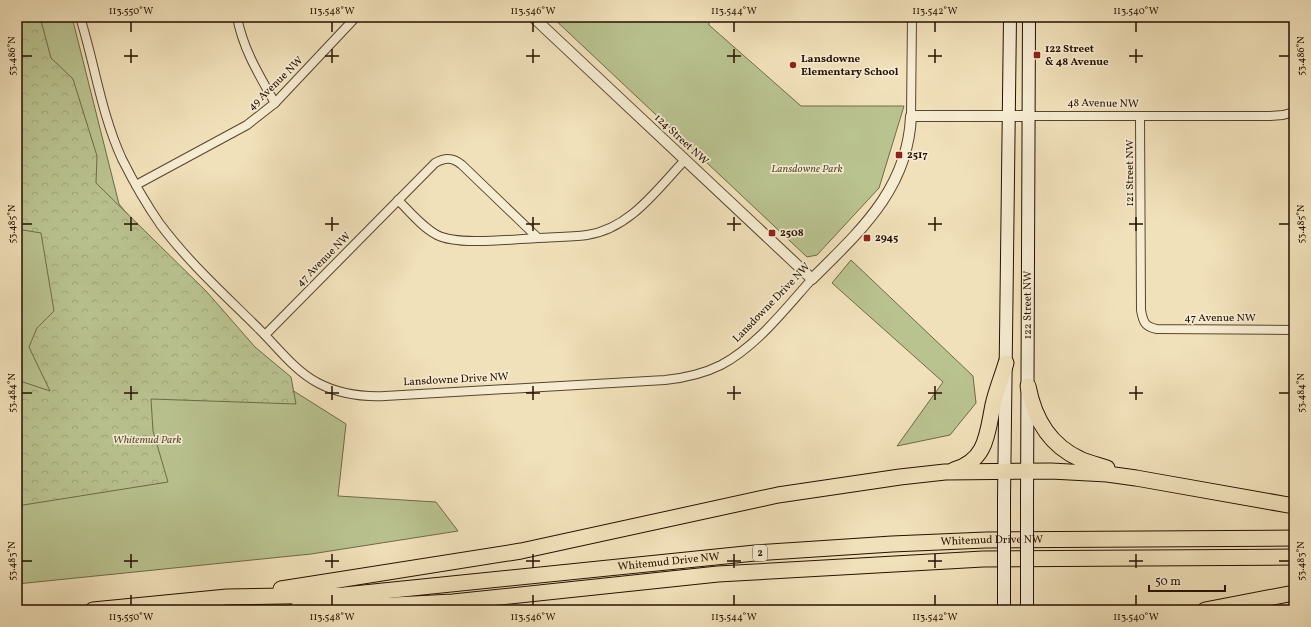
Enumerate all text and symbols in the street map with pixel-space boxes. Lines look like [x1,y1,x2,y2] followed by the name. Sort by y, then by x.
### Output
[109,4,153,18] text: 113.550°W
[310,4,354,18] text: 113.548°W
[510,4,556,18] text: 113.546°W
[711,4,757,18] text: 113.544°W
[912,4,958,18] text: 113.542°W
[1113,4,1159,18] text: 113.540°W
[5,36,19,76] text: 53.486°N
[1294,36,1308,76] text: 53.486°N
[1045,42,1109,70] place label: 122 Street & 48 Avenue
[1032,50,1042,60] marker: 122 Street & 48 Avenue
[801,52,899,80] place label: Lansdowne Elementary School
[245,54,307,114] street label: 49 Avenue NW
[788,60,798,70] marker: Lansdowne Elementary School
[1067,96,1139,112] street label: 48 Avenue NW
[651,111,711,169] street label: 124 Street NW
[1123,140,1138,206] street label: 121 Street NW
[907,148,928,163] place label: 2517
[894,150,904,160] marker: 2517
[771,162,843,177] park label: Lansdowne Park
[5,204,19,244] text: 53.485°N
[1294,204,1308,244] text: 53.485°N
[780,226,804,241] place label: 2508
[767,228,777,238] marker: 2508
[293,229,355,291] street label: 47 Avenue NW
[875,231,898,246] place label: 2945
[862,233,872,243] marker: 2945
[730,260,814,346] street label: Lansdowne Drive NW
[1020,271,1035,339] street label: 122 Street NW
[1184,311,1256,326] street label: 47 Avenue NW
[403,370,509,390] street label: Lansdowne Drive NW
[5,373,19,413] text: 53.484°N
[1294,373,1308,413] text: 53.484°N
[113,433,181,448] park label: Whitemud Park
[940,532,1043,549] street label: Whitemud Drive NW
[5,541,19,581] text: 53.483°N
[1294,541,1308,581] text: 53.483°N
[753,545,767,561] road number: 2
[617,549,720,574] street label: Whitemud Drive NW
[1149,567,1225,593] scale bar
[1155,574,1181,590] text: 50 m
[109,610,153,624] text: 113.550°W
[310,610,354,624] text: 113.548°W
[510,610,556,624] text: 113.546°W
[711,610,757,624] text: 113.544°W
[912,610,958,624] text: 113.542°W
[1113,610,1159,624] text: 113.540°W

